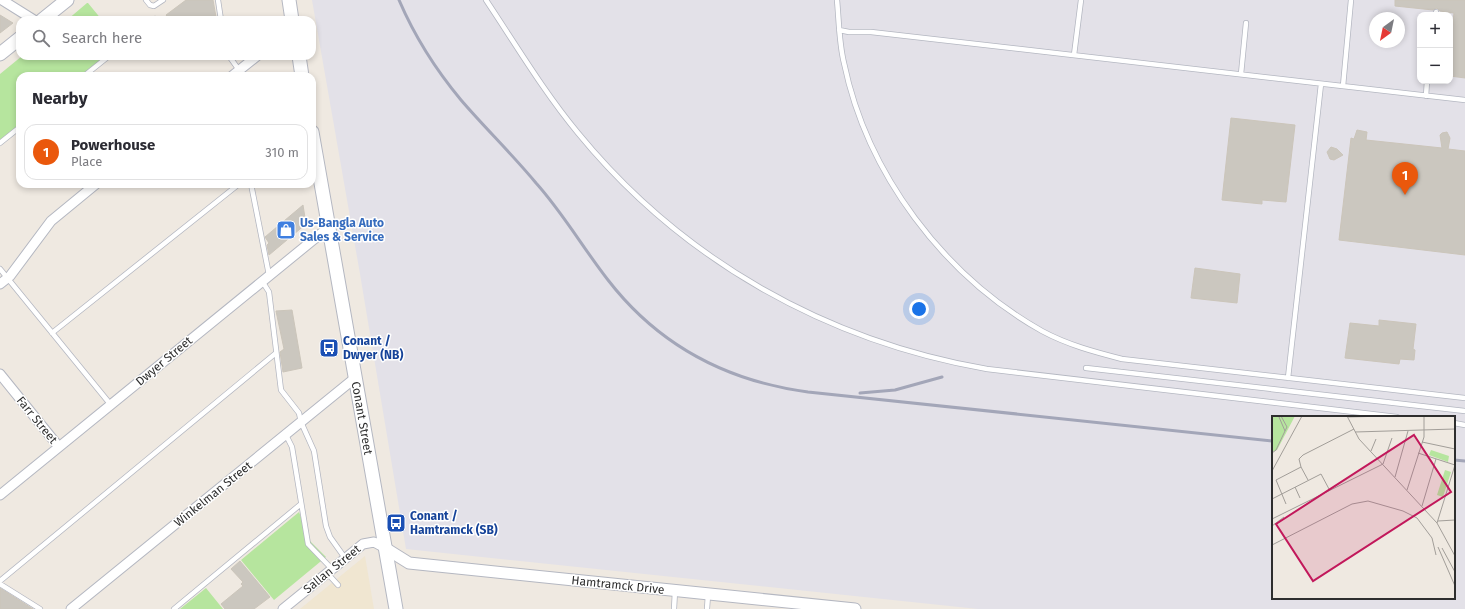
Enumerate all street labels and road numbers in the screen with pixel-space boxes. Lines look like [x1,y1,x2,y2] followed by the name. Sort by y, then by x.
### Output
[133,333,195,389] street label: Dwyer Street
[349,380,375,456] street label: Conant Street
[14,394,61,447] street label: Farr Street
[171,458,255,530] street label: Winkelman Street
[301,541,364,596] street label: Sallan Street
[571,573,665,597] street label: Hamtramck Drive

